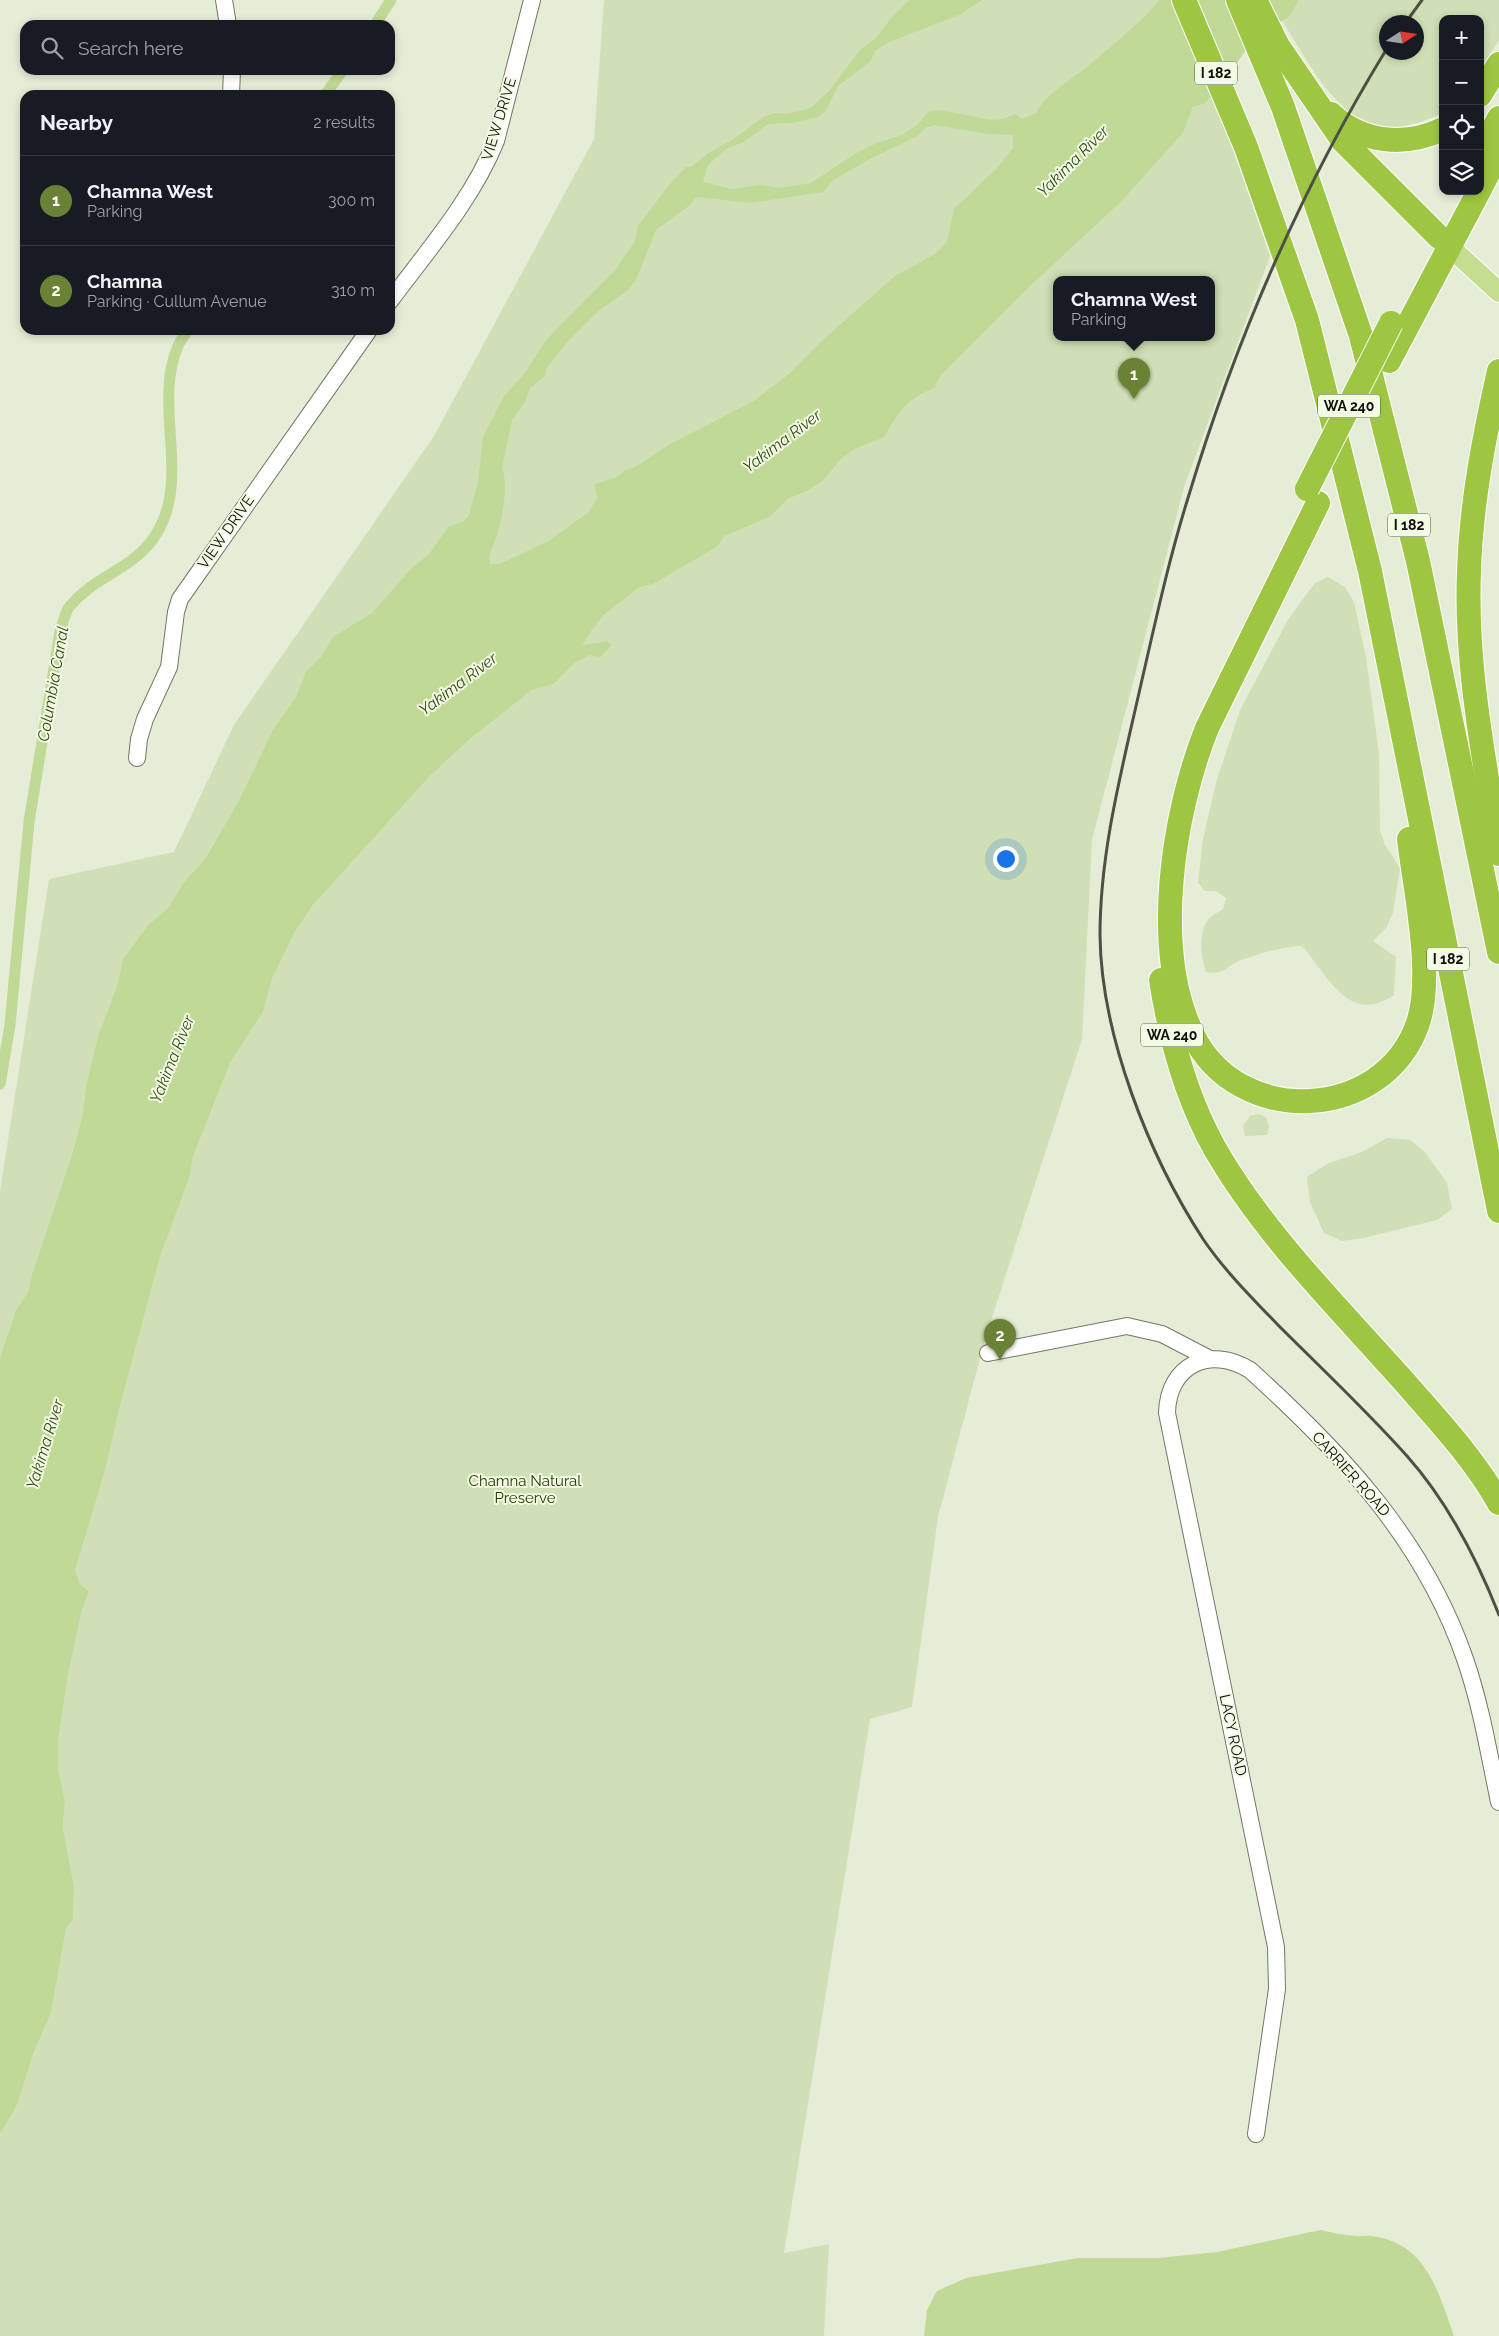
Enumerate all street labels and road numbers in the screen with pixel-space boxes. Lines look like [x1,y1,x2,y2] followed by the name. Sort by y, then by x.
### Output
[1195,62,1237,84] road number: I 182
[478,75,520,163] street label: VIEW DRIVE
[1318,394,1380,418] road number: WA 240
[194,492,258,572] street label: VIEW DRIVE
[1388,514,1430,536] road number: I 182
[1427,948,1469,971] road number: I 182
[1141,1024,1203,1046] road number: WA 240
[1308,1428,1394,1520] street label: CARRIER ROAD
[1216,1692,1250,1778] street label: LACY ROAD

